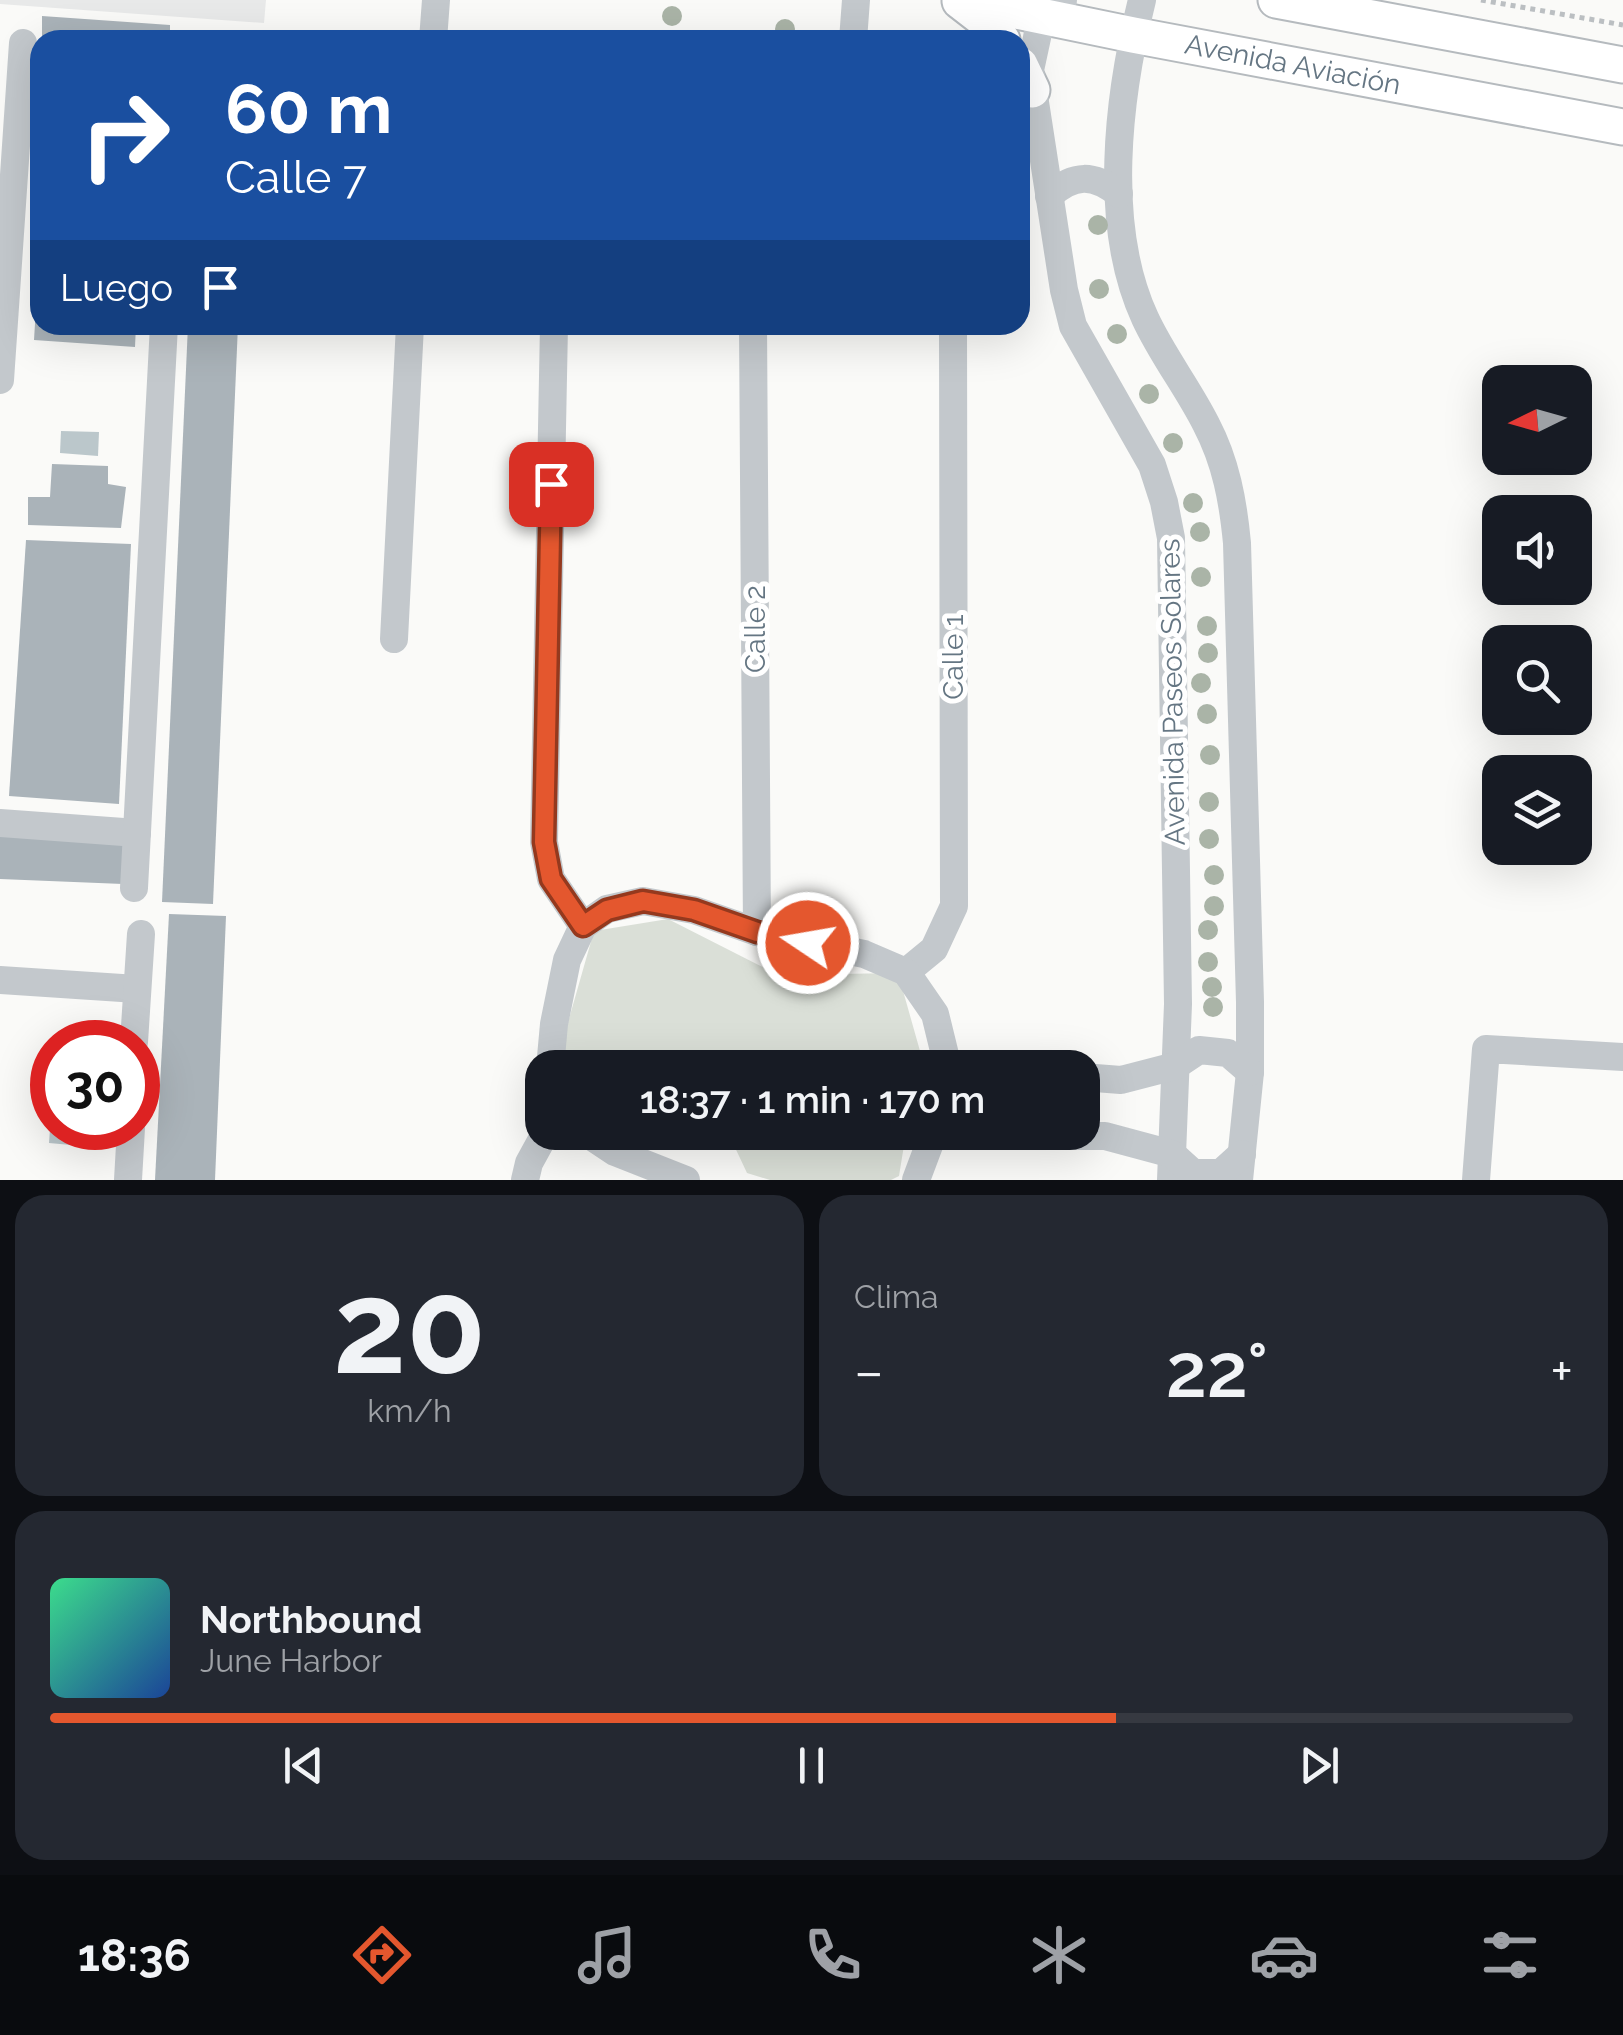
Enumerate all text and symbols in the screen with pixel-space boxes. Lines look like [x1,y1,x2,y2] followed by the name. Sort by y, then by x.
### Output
[1182,27,1404,102] street label: Avenida Aviación
[225,67,392,149] text: 60 m
[60,70,190,200] icon: right
[225,151,367,204] text: Calle 7
[193,260,248,315] icon: arrive
[60,265,173,310] text: Luego
[1482,365,1592,475] north arrow
[1482,365,1592,865] map controls
[509,442,594,527] pin
[524,457,579,512] icon: arrive
[1482,495,1592,605] button: sound
[1153,538,1192,846] street label: Avenida Paseos Solares
[739,585,772,673] street label: Calle 2
[937,614,970,700] street label: Calle 1
[1482,625,1592,735] button: search
[1482,755,1592,865] button: layers
[756,891,860,995] position arrow
[30,1020,160,1150] speed limit sign: 30
[640,1077,985,1122] text: 18:37 · 1 min · 170 m
[333,1251,486,1403] text: 20
[854,1278,938,1315] text: Clima
[1166,1326,1268,1415] text: 22°
[854,1339,884,1404] text: −
[1550,1339,1573,1404] text: +
[367,1392,452,1429] text: km/h
[200,1597,422,1642] text: Northbound
[200,1642,382,1679] text: June Harbor
[276,1738,331,1793] icon: previous
[784,1738,839,1793] icon: pause
[1292,1738,1347,1793] icon: next
[347,1920,417,1990] icon: directions
[572,1920,642,1990] icon: music
[798,1920,868,1990] icon: phone
[1024,1920,1094,1990] icon: climate
[1249,1920,1319,1990] icon: car
[1475,1920,1545,1990] icon: filters
[78,1929,191,1982] text: 18:36

